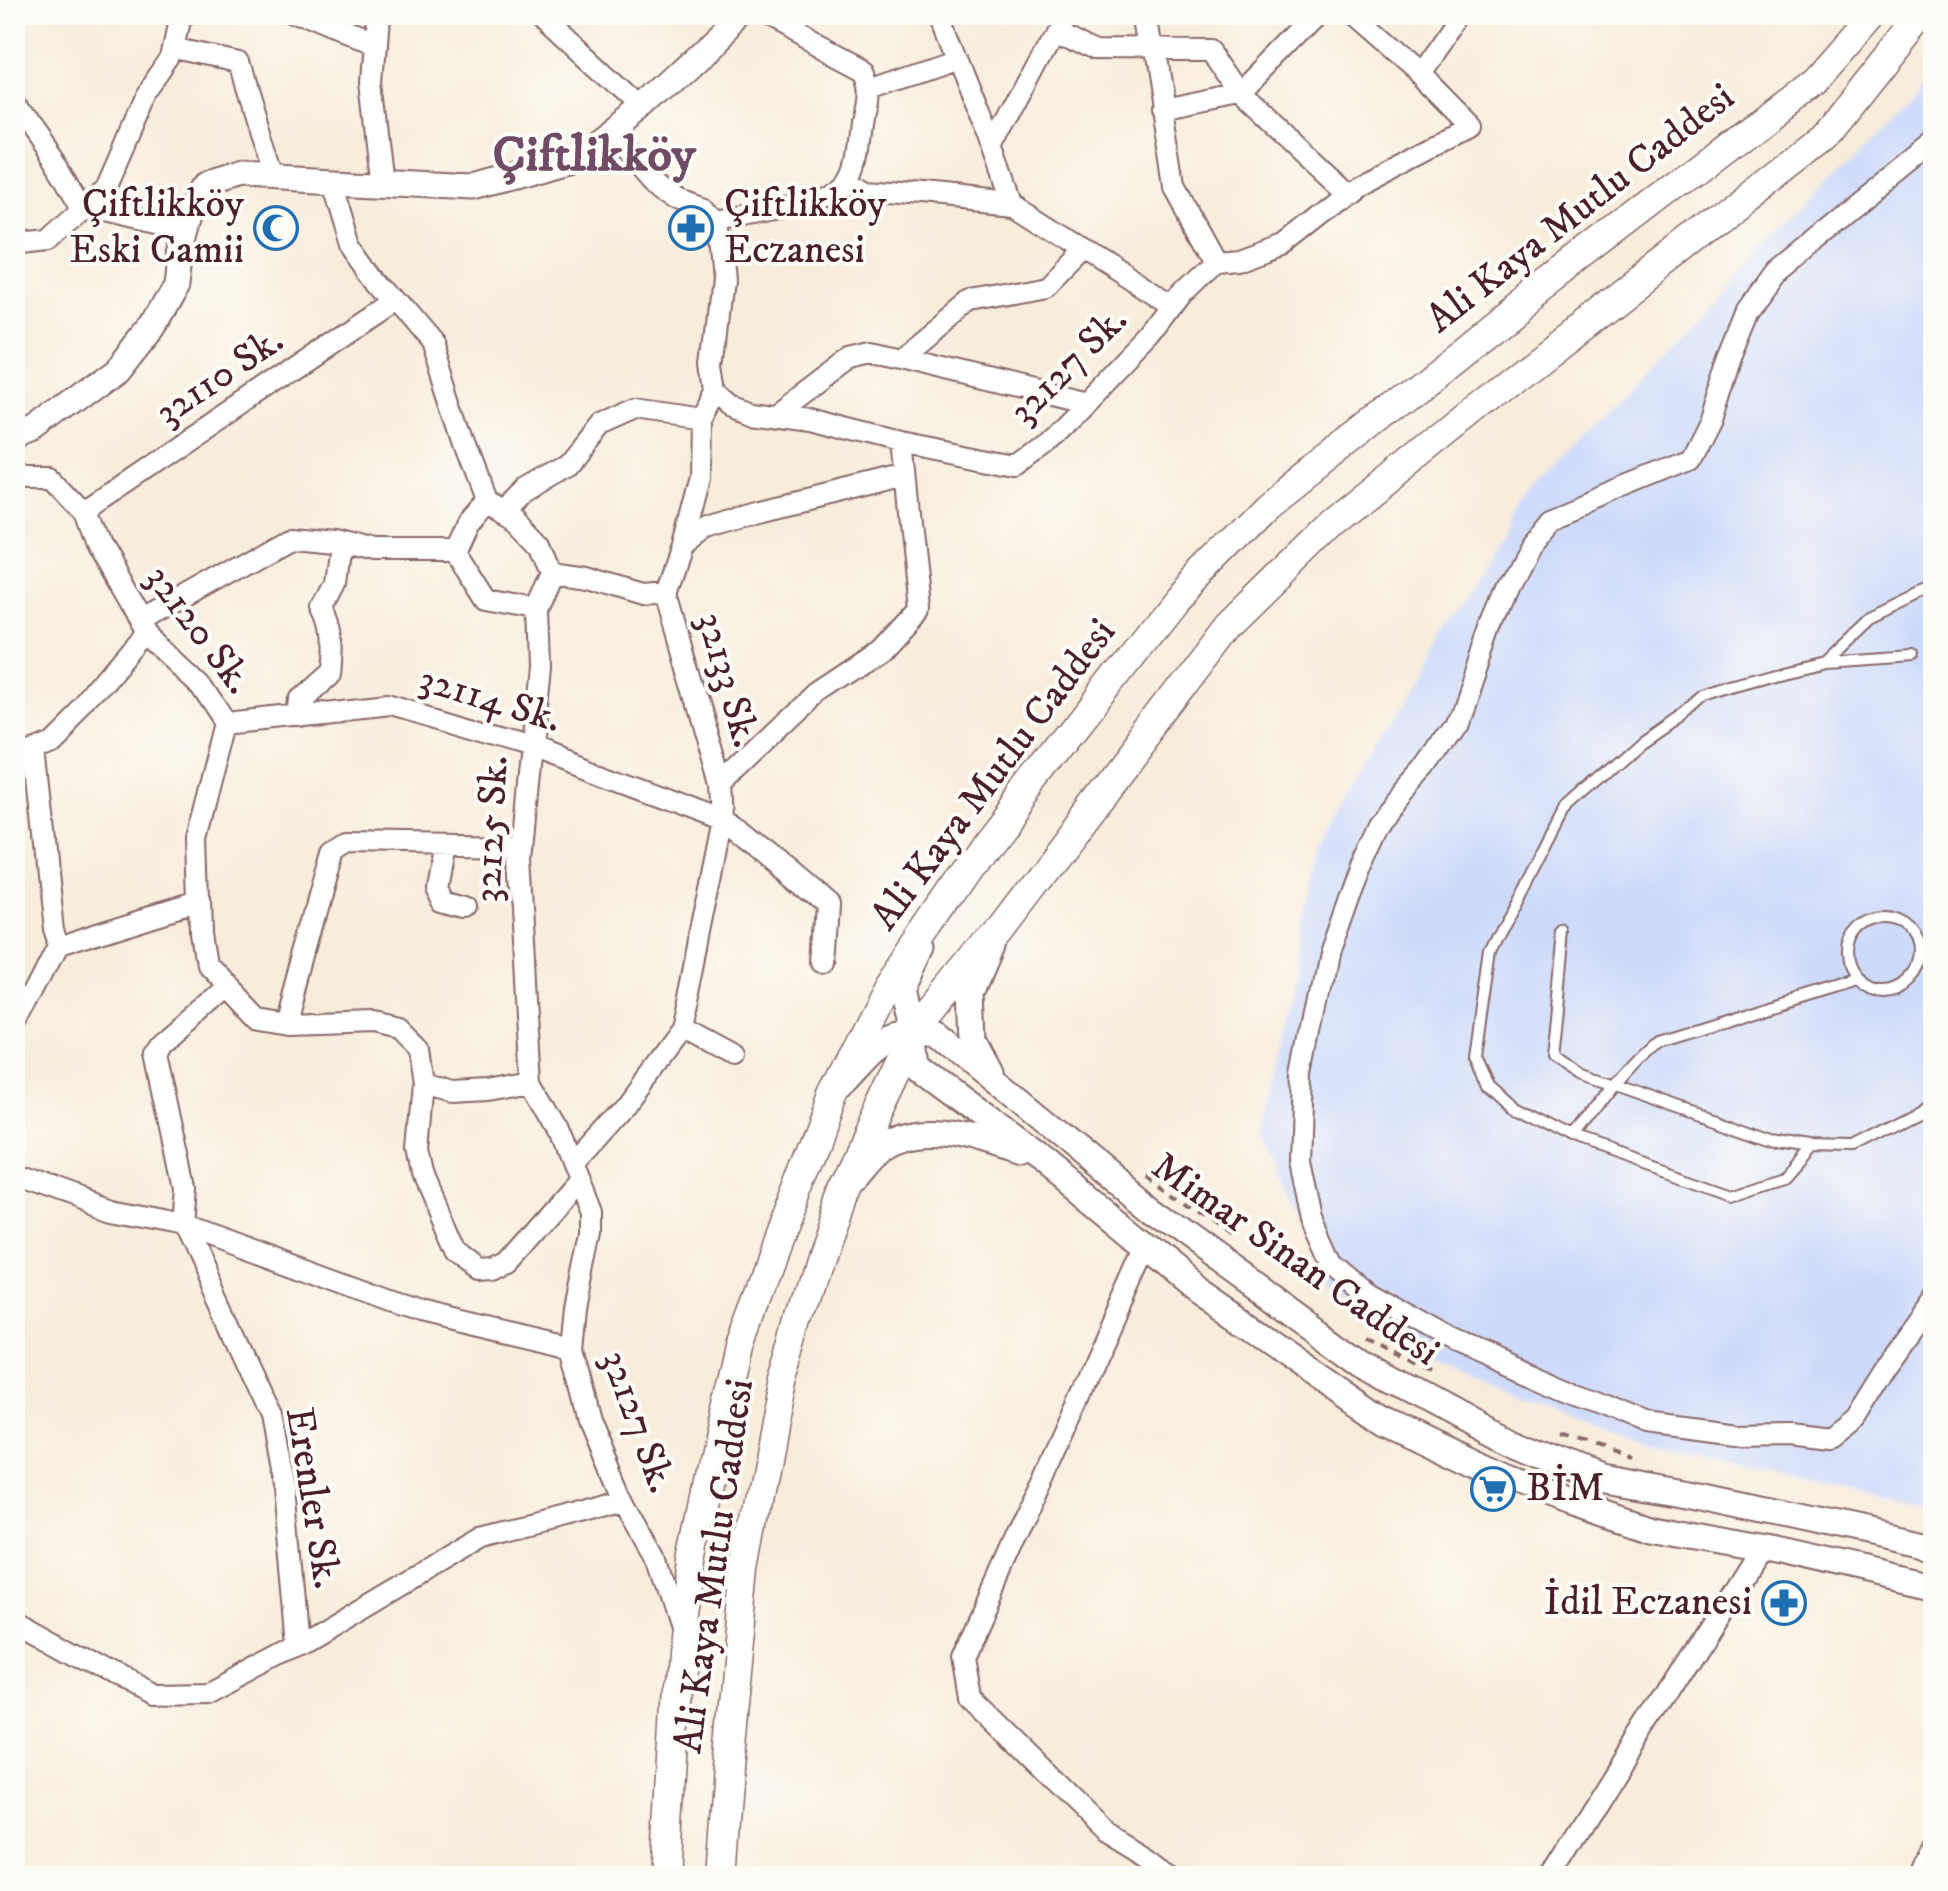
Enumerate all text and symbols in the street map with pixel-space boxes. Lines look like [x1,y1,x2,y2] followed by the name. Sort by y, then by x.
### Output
[1417,73,1745,345] street label: Ali Kaya Mutlu Caddesi
[493,124,697,187] district label: Çiftlikköy
[69,180,245,276] place label: Çiftlikköy Eski Camii
[724,180,887,276] place label: Çiftlikköy Eczanesi
[253,205,299,251] mosque icon: Çiftlikköy Eski Camii
[668,205,714,251] pharmacy icon: Çiftlikköy Eczanesi
[999,296,1139,436] street label: 32127 Sk.
[146,316,294,438] street label: 32110 Sk.
[133,555,263,705] street label: 32120 Sk.
[684,607,770,753] street label: 32133 Sk.
[860,609,1128,941] street label: Ali Kaya Mutlu Caddesi
[413,655,567,745] street label: 32114 Sk.
[463,754,521,904] street label: 32125 Sk.
[1141,1142,1449,1378] street label: Mimar Sinan Caddesi
[588,1344,686,1500] street label: 32127 Sk.
[664,1376,766,1756] street label: Ali Kaya Mutlu Caddesi
[273,1404,351,1592] street label: Erenler Sk.
[1526,1463,1604,1514] place label: BİM
[1470,1466,1516,1512] supermarket icon: BİM
[1544,1577,1752,1628] place label: İdil Eczanesi
[1761,1580,1807,1626] pharmacy icon: İdil Eczanesi

